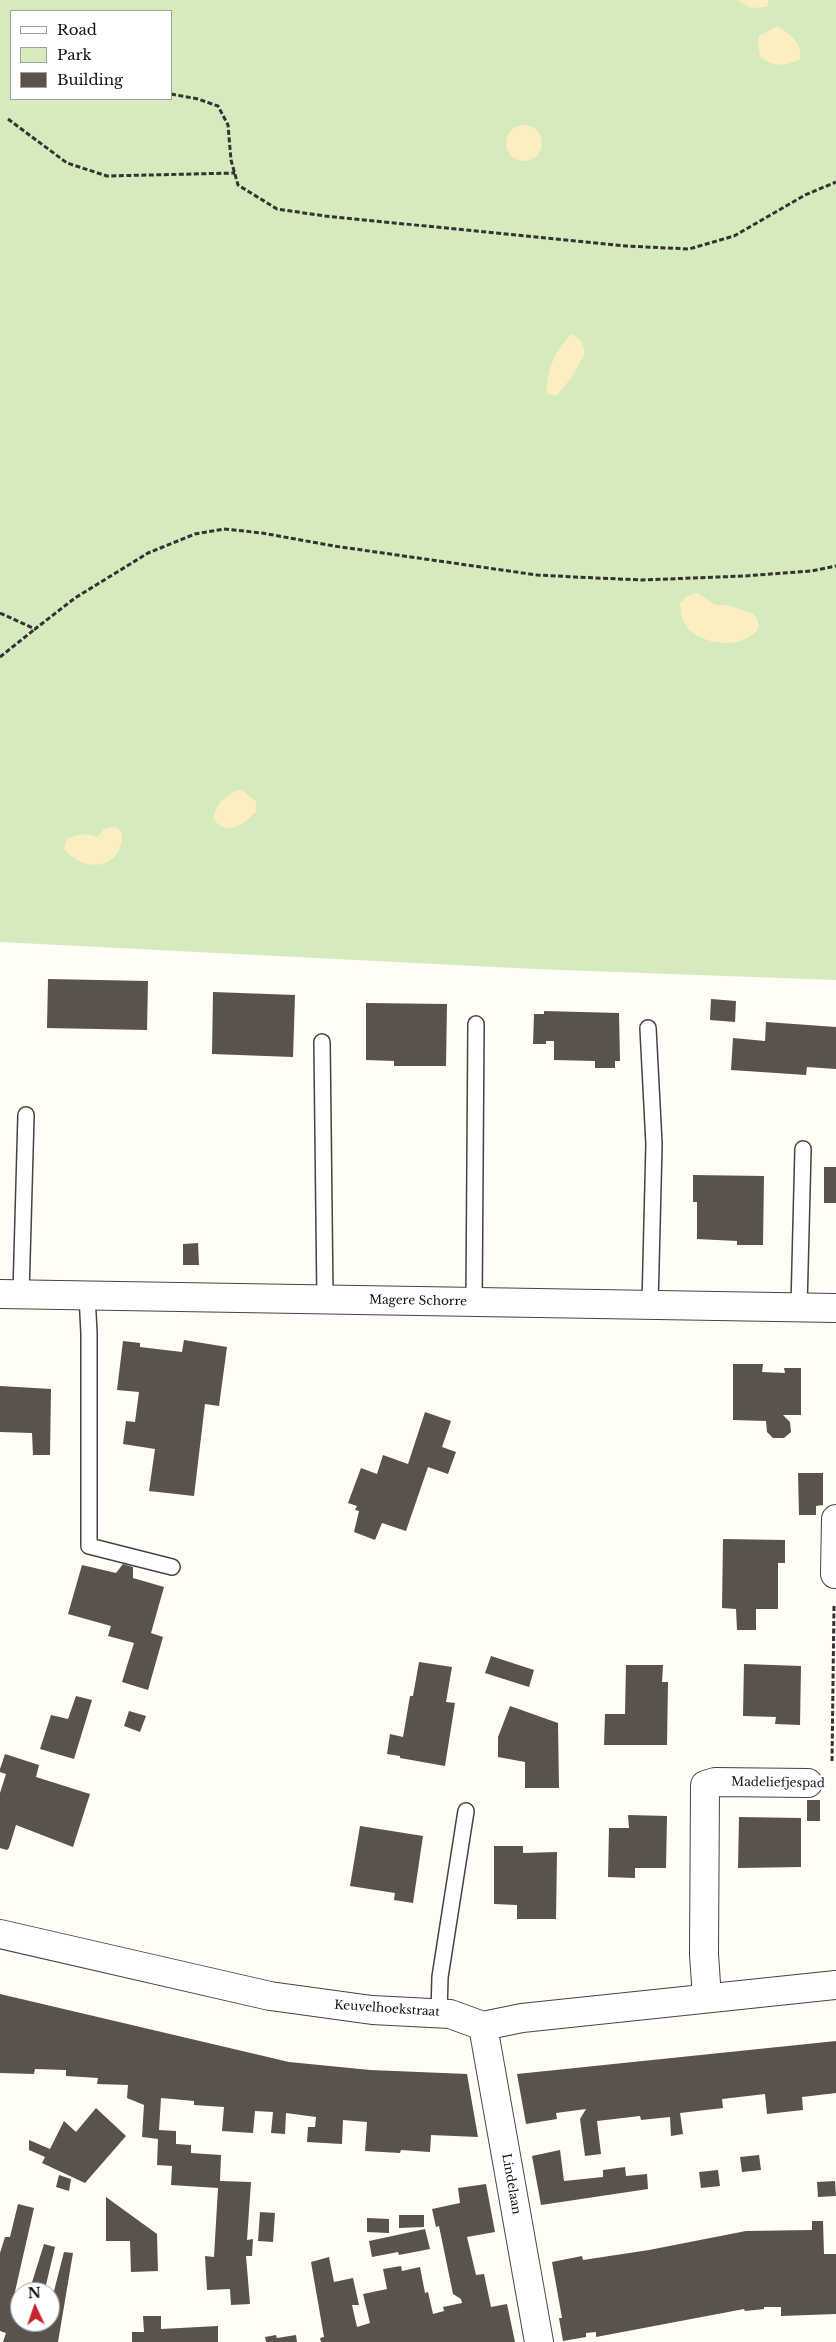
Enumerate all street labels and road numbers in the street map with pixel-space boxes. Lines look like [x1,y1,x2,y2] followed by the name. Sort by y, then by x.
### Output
[369,1293,467,1309] street label: Magere Schorre
[731,1775,825,1791] street label: Madeliefjespad
[334,1998,440,2020] street label: Keuvelhoekstraat
[499,2152,523,2216] street label: Lindelaan

